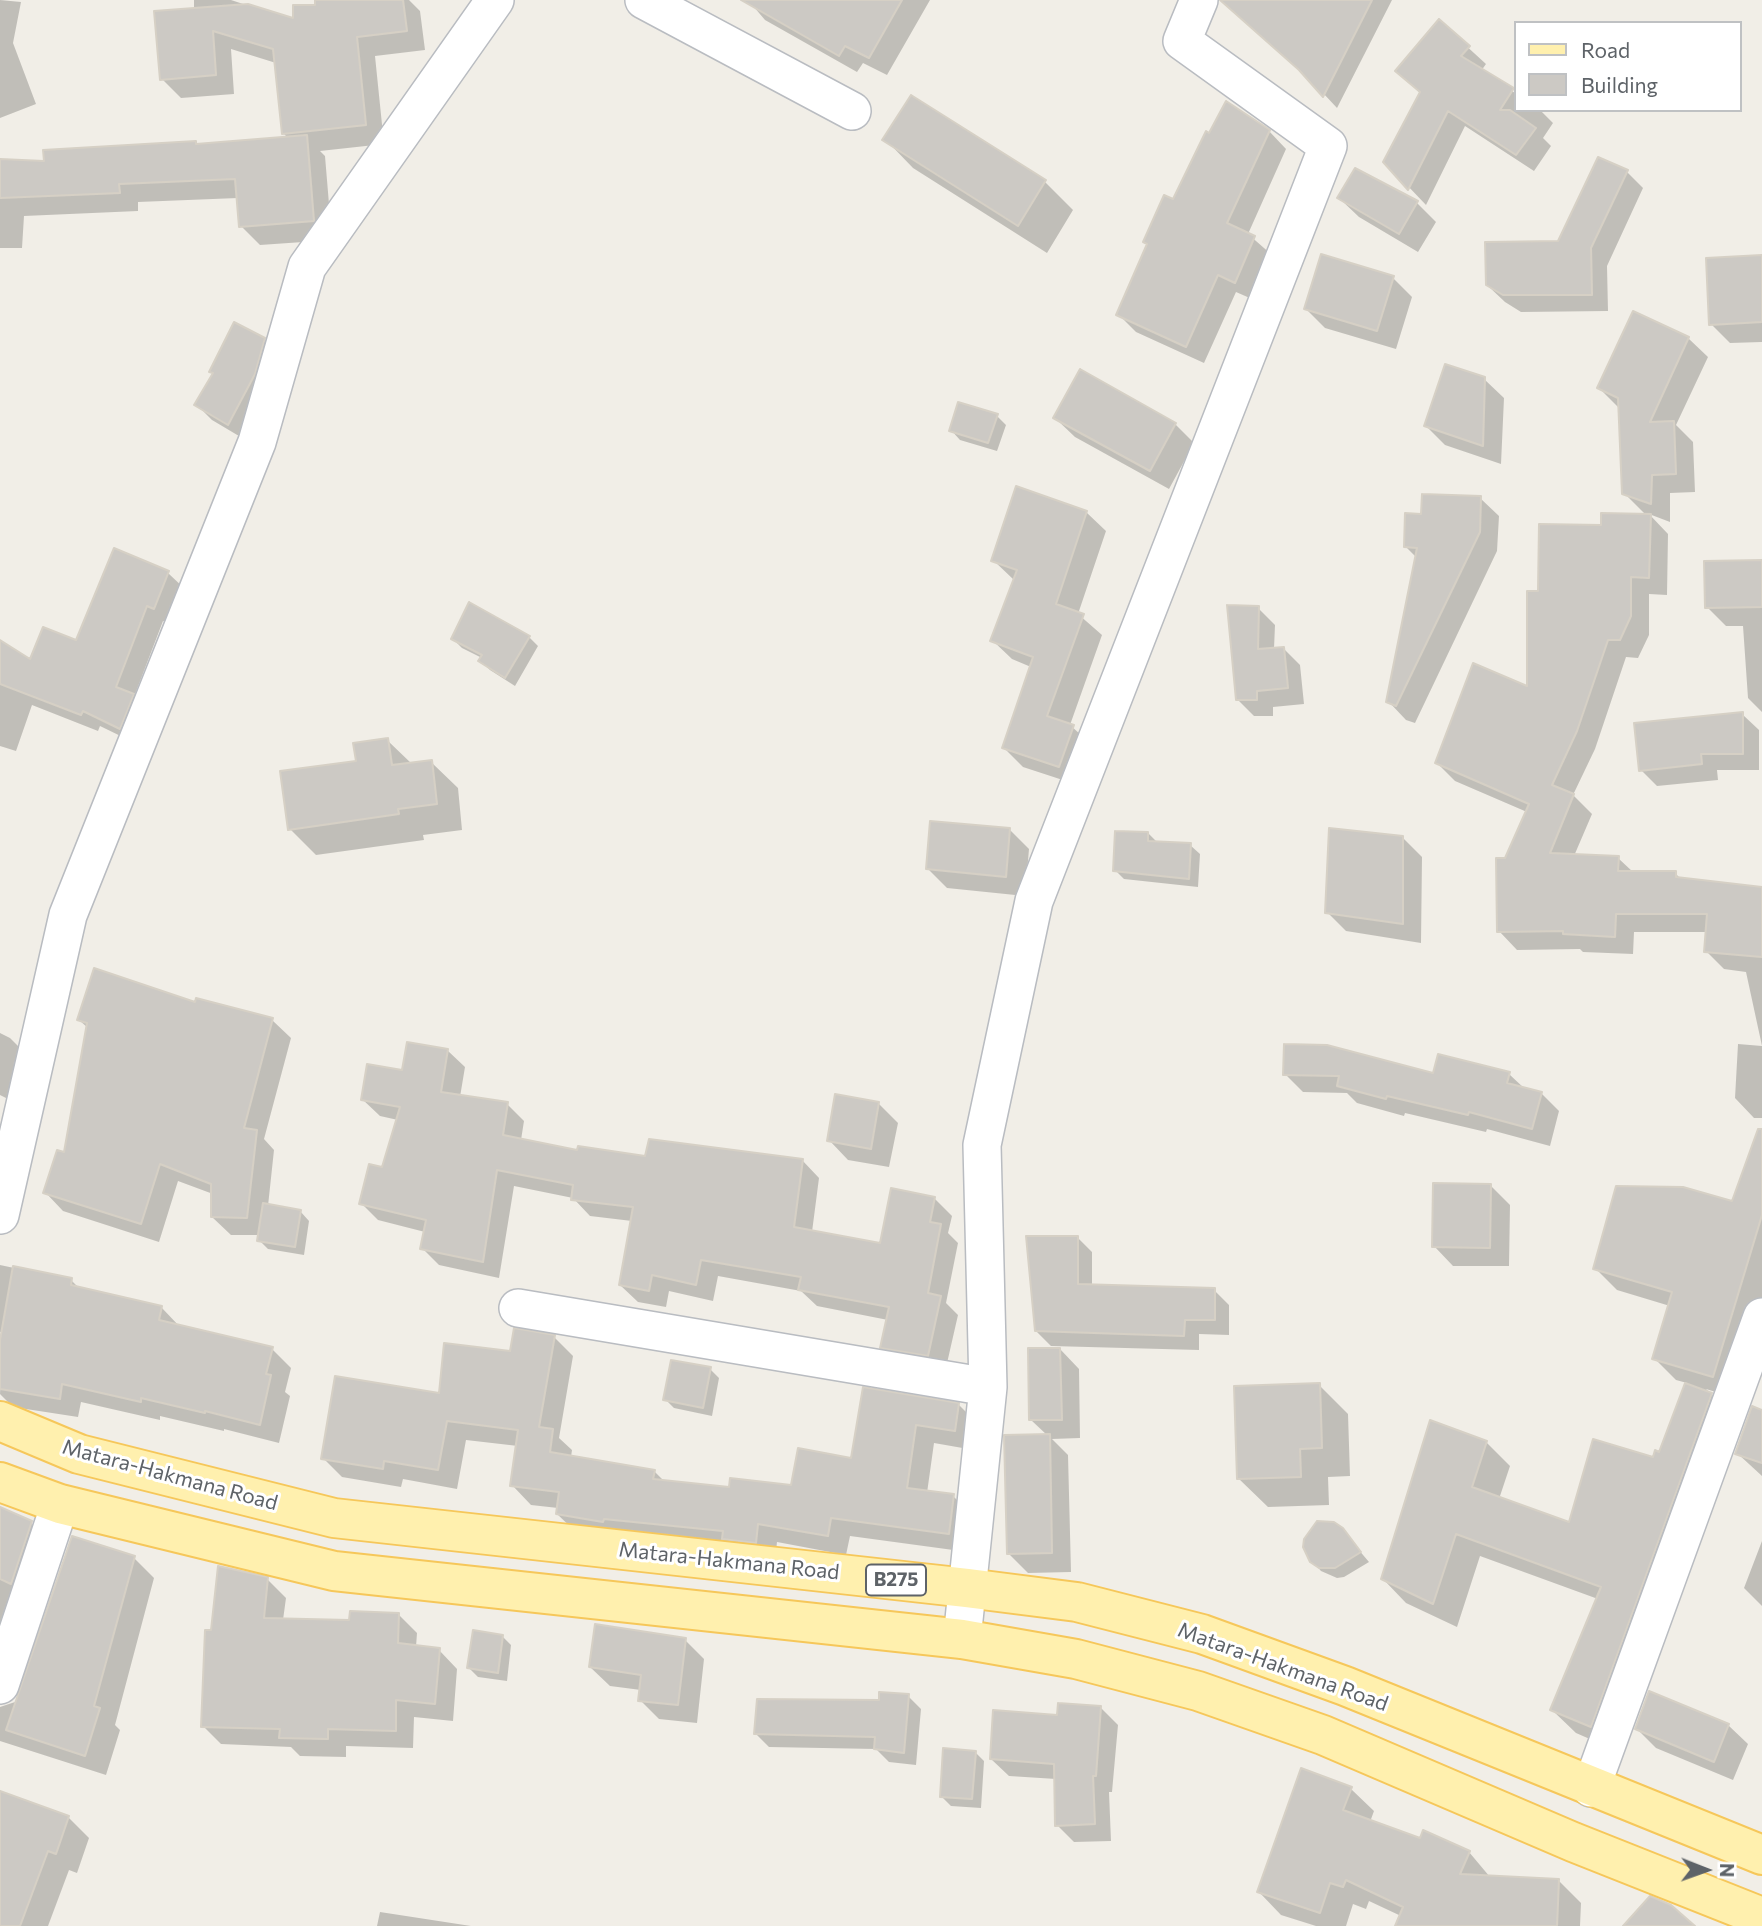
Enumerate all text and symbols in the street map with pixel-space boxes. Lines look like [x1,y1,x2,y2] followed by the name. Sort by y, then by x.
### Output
[1514,21,1741,112] legend
[1581,37,1630,62] text: Road
[1581,72,1658,97] text: Building
[60,1434,280,1516] street label: Matara-Hakmana Road
[617,1537,841,1585] street label: Matara-Hakmana Road
[866,1564,926,1596] road number: B275
[1174,1617,1392,1717] street label: Matara-Hakmana Road
[1671,1835,1741,1905] north arrow
[1716,1863,1739,1878] text: N

